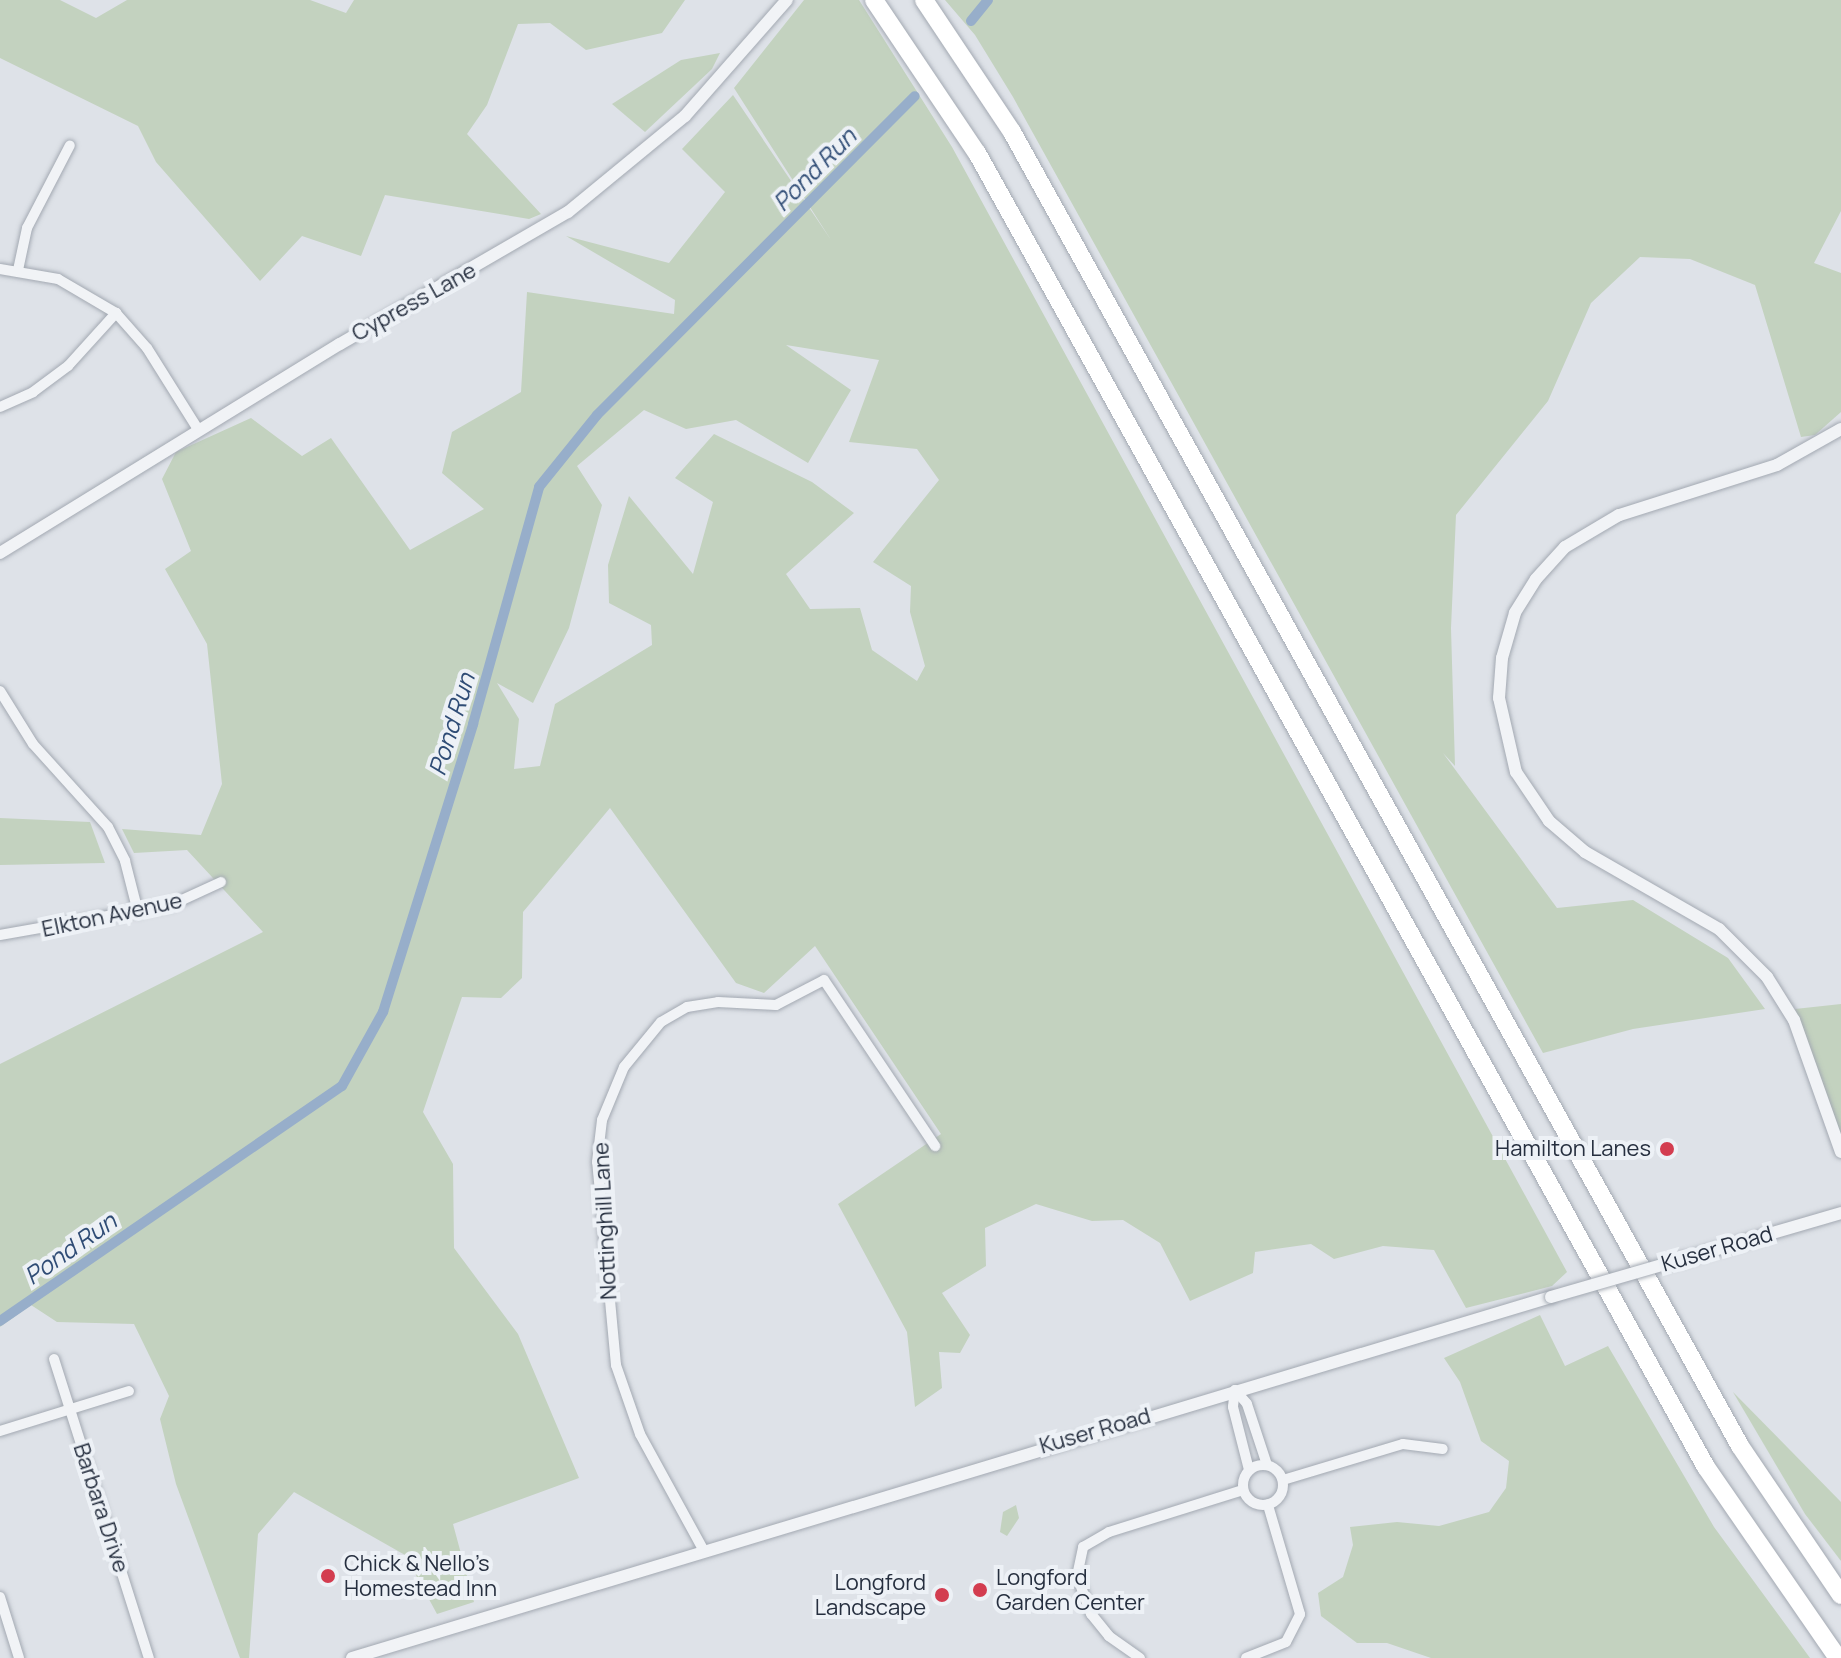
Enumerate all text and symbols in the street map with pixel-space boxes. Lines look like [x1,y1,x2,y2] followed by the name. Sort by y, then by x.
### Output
[767,122,861,216] water label: Pond Run
[347,257,481,347] street label: Cypress Lane
[422,669,480,779] water label: Pond Run
[39,887,185,943] street label: Elkton Avenue
[1495,1136,1651,1162] place label: Hamilton Lanes
[1658,1140,1676,1158] marker: Hamilton Lanes
[588,1142,622,1300] street label: Nottinghill Lane
[19,1206,121,1290] water label: Pond Run
[1658,1221,1776,1277] street label: Kuser Road
[1036,1403,1154,1459] street label: Kuser Road
[68,1440,134,1576] street label: Barbara Drive
[344,1550,497,1602] place label: Chick & Nello’s Homestead Inn
[996,1564,1145,1616] place label: Longford Garden Center
[319,1567,337,1585] marker: Chick & Nello’s Homestead Inn
[815,1569,926,1620] place label: Longford Landscape
[971,1581,989,1599] marker: Longford Garden Center
[933,1586,951,1604] marker: Longford Landscape

